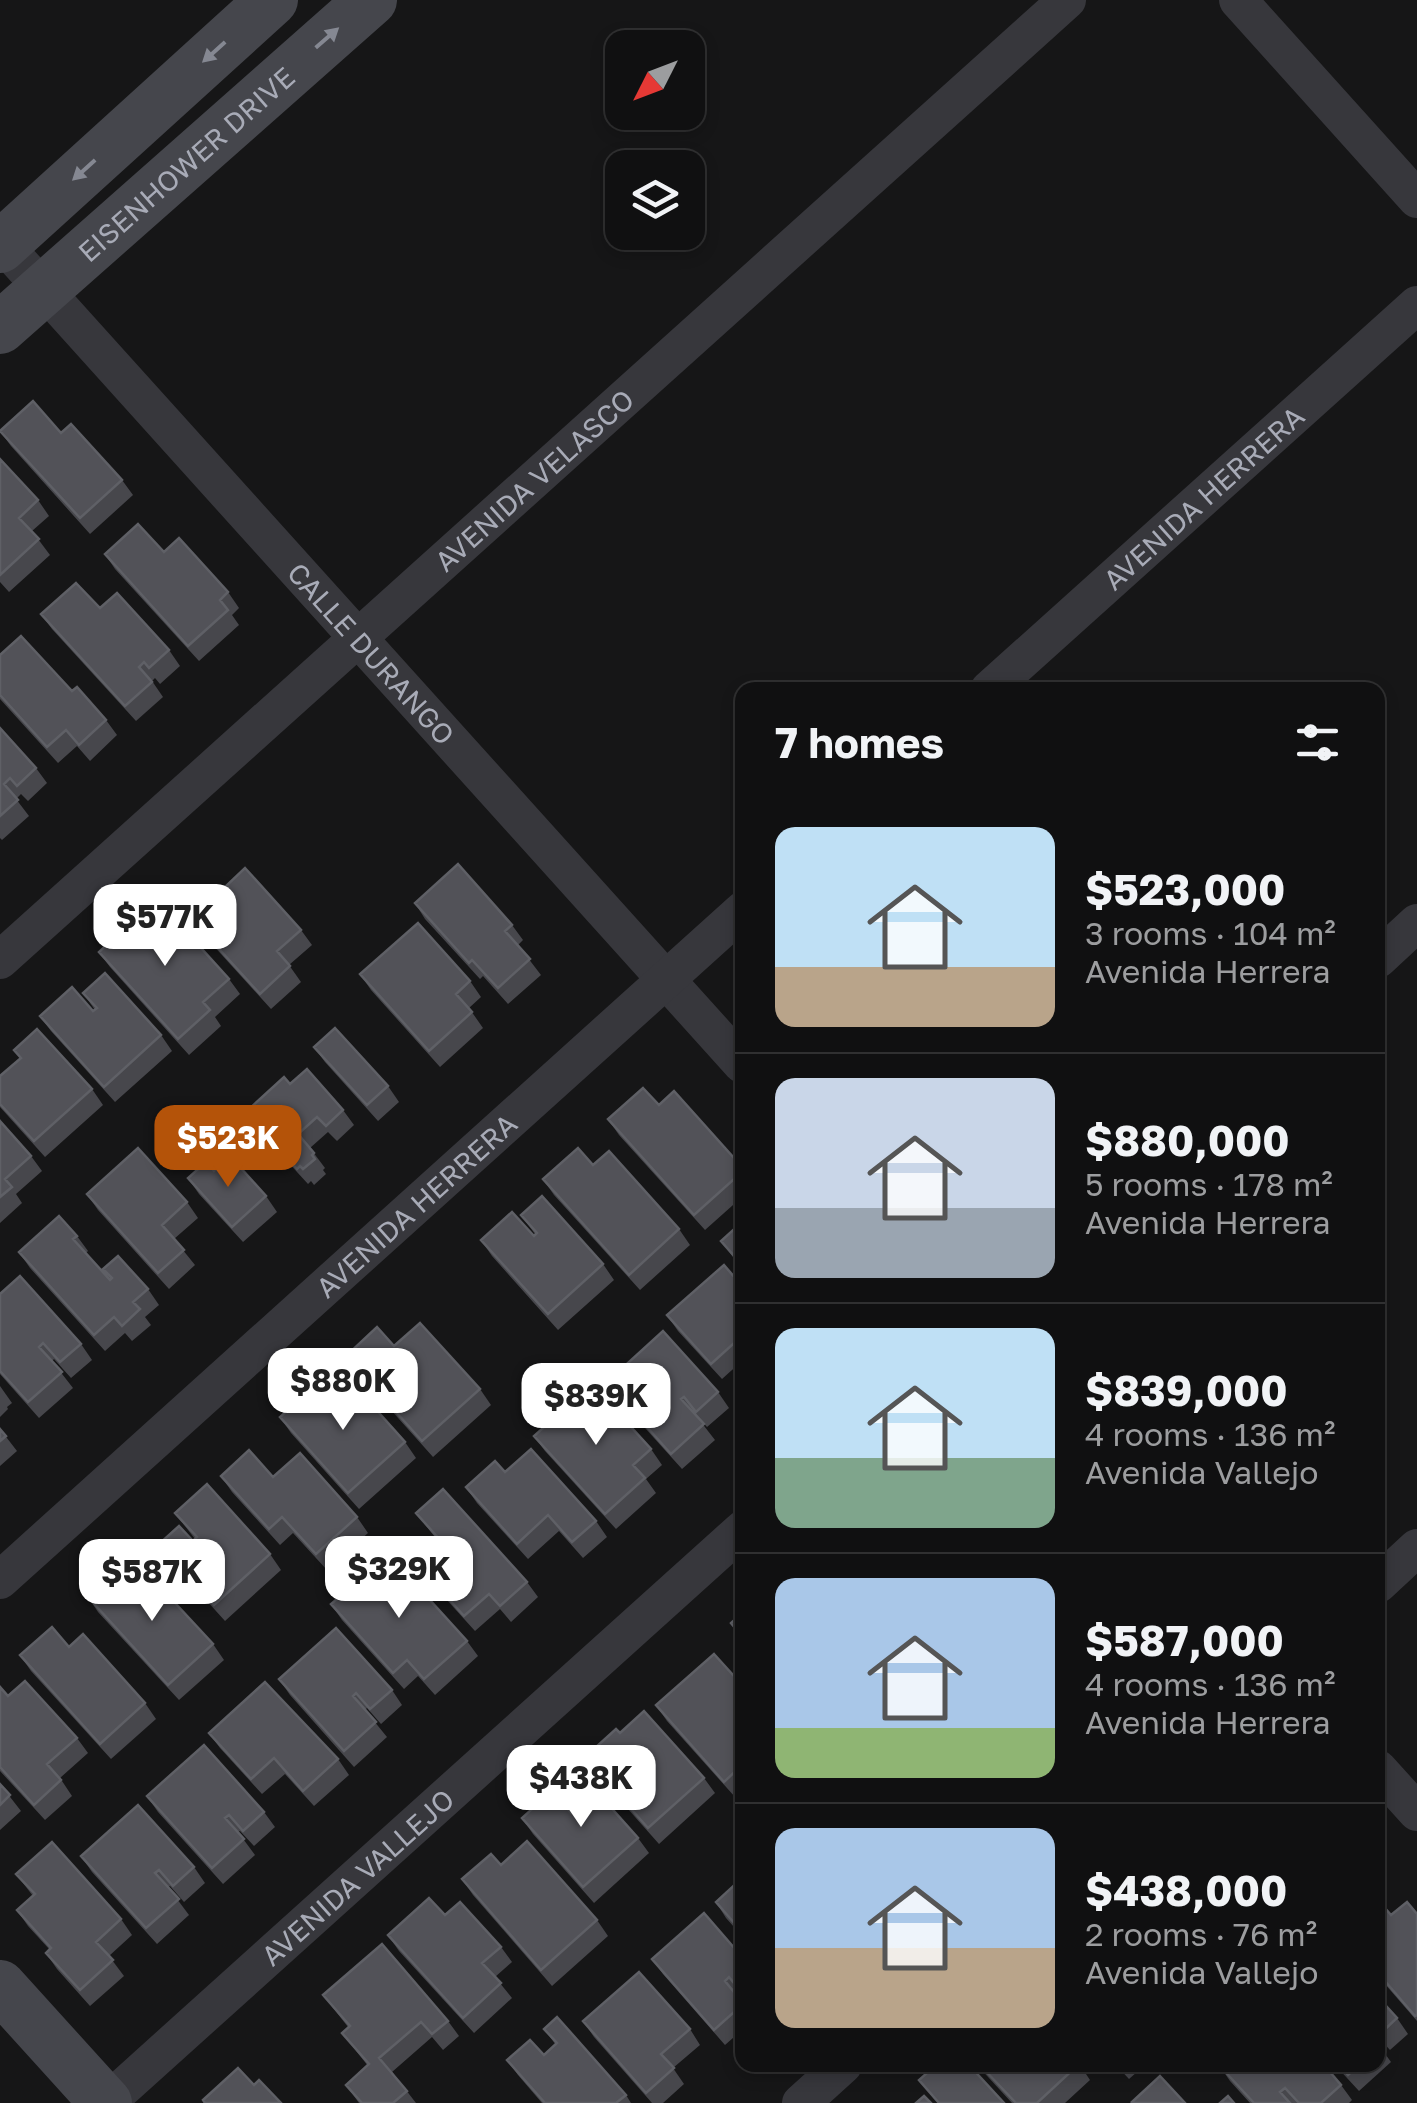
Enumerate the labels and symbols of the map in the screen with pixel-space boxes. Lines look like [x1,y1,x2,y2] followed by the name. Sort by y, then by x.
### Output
[314,28,339,50] one-way arrow
[605,30,705,130] north arrow
[202,41,227,63] one-way arrow
[71,60,301,268] street label: EISENHOWER DRIVE
[72,158,96,181] one-way arrow
[428,382,640,578] street label: AVENIDA VELASCO
[1096,399,1310,596] street label: AVENIDA HERRERA
[281,556,462,751] street label: CALLE DURANGO
[95,884,235,969] pin: $577K
[158,1105,298,1190] pin: $523K
[309,1106,523,1304] street label: AVENIDA HERRERA
[273,1348,413,1433] pin: $880K
[526,1363,666,1448] pin: $839K
[329,1536,469,1621] pin: $329K
[82,1539,222,1624] pin: $587K
[511,1745,651,1830] pin: $438K
[254,1782,460,1972] street label: AVENIDA VALLEJO

